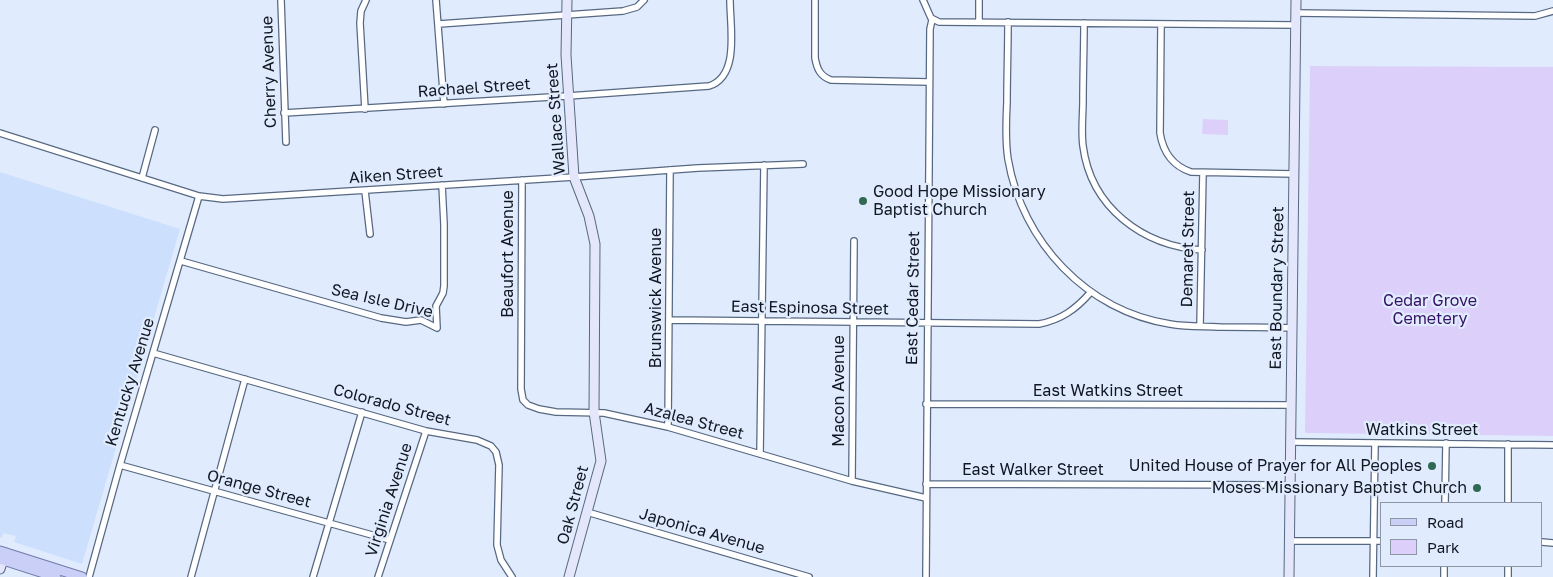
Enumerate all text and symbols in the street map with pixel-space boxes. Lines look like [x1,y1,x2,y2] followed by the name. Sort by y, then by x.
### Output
[257,15,281,129] street label: Cherry Avenue
[543,62,569,176] street label: Wallace Street
[417,74,531,102] street label: Rachael Street
[348,162,444,188] street label: Aiken Street
[873,182,1046,220] place label: Good Hope Missionary Baptist Church
[498,190,518,318] street label: Beaufort Avenue
[1177,190,1199,308] street label: Demaret Street
[857,195,869,207] marker: Good Hope Missionary Baptist Church
[1266,206,1288,370] street label: East Boundary Street
[646,228,666,368] street label: Brunswick Avenue
[902,231,924,365] street label: East Cedar Street
[329,280,435,322] street label: Sea Isle Drive
[1383,291,1477,329] park label: Cedar Grove Cemetery
[731,297,889,319] street label: East Espinosa Street
[101,316,159,448] street label: Kentucky Avenue
[829,335,849,447] street label: Macon Avenue
[331,380,453,430] street label: Colorado Street
[1033,381,1183,401] street label: East Watkins Street
[642,398,746,444] street label: Azalea Street
[1365,420,1479,440] street label: Watkins Street
[362,441,416,559] street label: Virginia Avenue
[1129,456,1422,476] place label: United House of Prayer for All Peoples
[962,460,1104,480] street label: East Walker Street
[1426,460,1438,472] marker: United House of Prayer for All Peoples
[553,463,593,547] street label: Oak Street
[205,466,313,512] street label: Orange Street
[1212,478,1467,498] place label: Moses Missionary Baptist Church
[1471,482,1483,494] marker: Moses Missionary Baptist Church
[1380,502,1543,567] legend
[637,504,767,558] street label: Japonica Avenue
[1427,513,1464,531] text: Road
[1427,538,1459,556] text: Park

